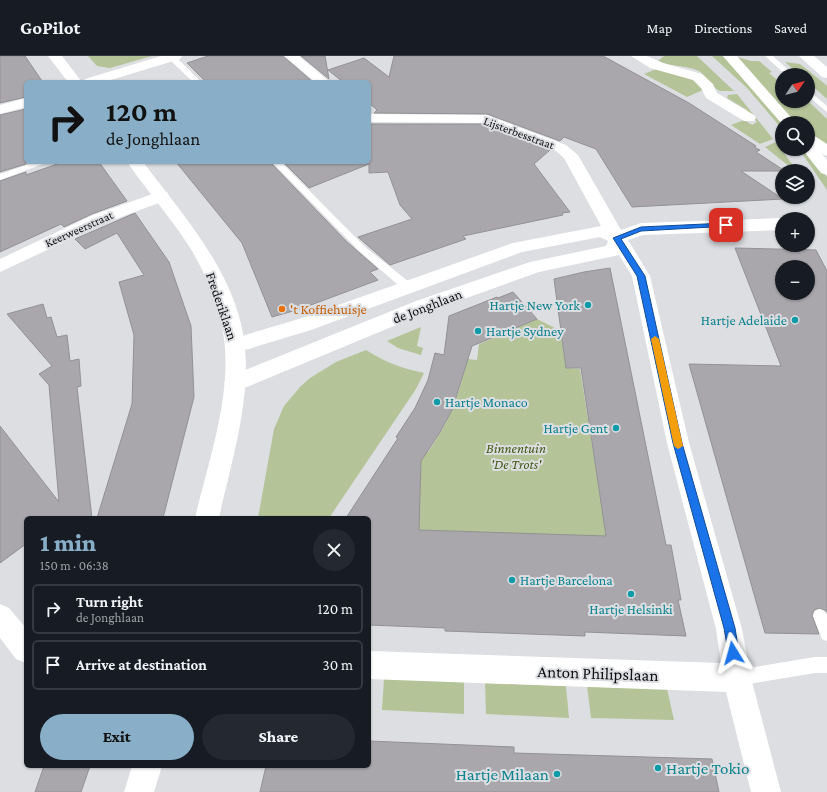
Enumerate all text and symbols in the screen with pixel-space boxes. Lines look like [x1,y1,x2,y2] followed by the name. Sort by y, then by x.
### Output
[20,17,80,38] text: GoPilot
[647,20,672,36] text: Map
[694,20,752,36] text: Directions
[774,20,807,36] text: Saved
[775,68,815,108] north arrow
[775,68,815,300] map controls
[40,96,92,148] icon: right
[106,96,177,127] text: 120 m
[482,114,557,153] street label: Lijsterbesstraat
[775,116,815,156] button: search
[106,129,200,149] text: de Jonghlaan
[775,164,815,204] button: layers
[43,207,116,250] street label: Keerweerstraat
[709,208,743,242] pin
[775,212,815,252] button: +
[715,214,737,236] icon: arrive
[775,260,815,300] button: −
[203,270,241,342] street label: Frederiklaan
[390,285,464,327] street label: de Jonghlaan
[489,297,580,314] place label: Hartje New York
[583,300,593,310] marker: Hartje New York
[290,301,367,318] place label: 't Koffiehuisje
[277,304,287,314] marker: 't Koffiehuisje
[701,312,787,329] place label: Hartje Adelaide
[790,315,800,325] marker: Hartje Adelaide
[486,323,564,340] place label: Hartje Sydney
[473,326,483,336] marker: Hartje Sydney
[445,394,528,411] place label: Hartje Monaco
[432,397,442,407] marker: Hartje Monaco
[543,420,608,437] place label: Hartje Gent
[611,423,621,433] marker: Hartje Gent
[486,440,546,472] park label: Binnentuin 'De Trots'
[40,529,96,556] text: 1 min
[313,529,355,571] button: close
[40,558,109,573] text: 150 m · 06:38
[520,572,613,589] place label: Hartje Barcelona
[507,575,517,585] marker: Hartje Barcelona
[626,589,636,599] marker: Hartje Helsinki
[76,594,143,610] text: Turn right
[42,598,64,620] icon: right
[318,601,353,617] text: 120 m
[589,601,673,618] place label: Hartje Helsinki
[76,610,144,625] text: de Jonghlaan
[712,632,754,674] position arrow
[42,654,64,676] icon: arrive
[76,657,207,673] text: Arrive at destination
[323,657,353,673] text: 30 m
[537,662,659,685] street label: Anton Philipslaan
[40,714,194,760] button: Exit
[202,714,355,760] button: Share
[666,759,750,778] place label: Hartje Tokio
[653,763,663,773] marker: Hartje Tokio
[456,765,549,784] place label: Hartje Milaan
[552,769,562,779] marker: Hartje Milaan

